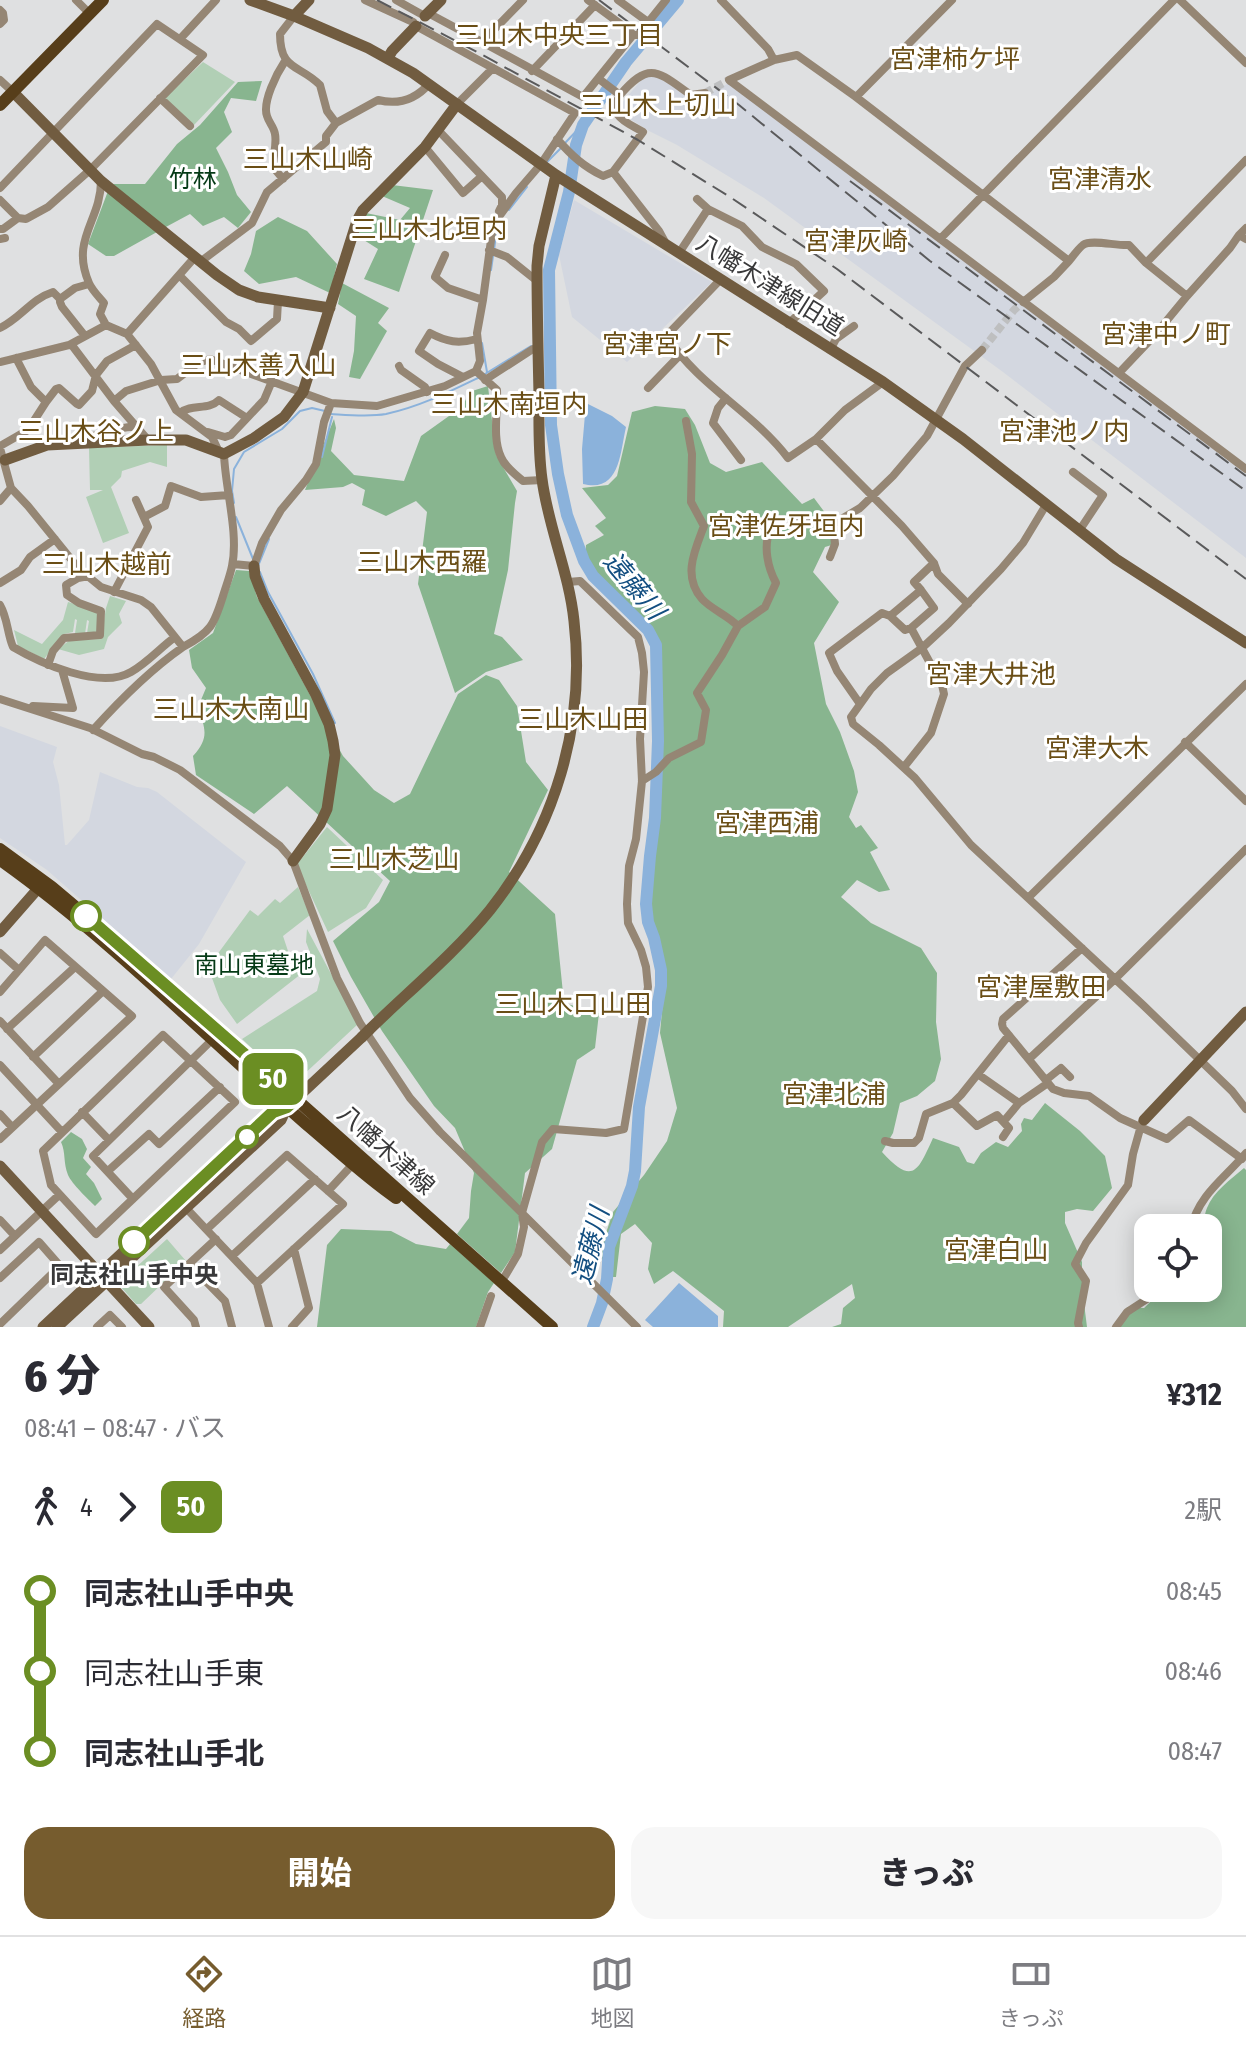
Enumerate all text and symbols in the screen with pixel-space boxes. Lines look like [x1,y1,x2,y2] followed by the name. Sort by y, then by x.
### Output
[455,20,663,51] district label: 三山木中央三丁目
[890,44,1020,75] district label: 宮津柿ケ坪
[580,90,736,121] district label: 三山木上切山
[243,144,373,175] district label: 三山木山崎
[1048,164,1152,195] district label: 宮津清水
[169,165,217,193] park label: 竹林
[351,214,507,245] district label: 三山木北垣内
[804,226,908,257] district label: 宮津灰崎
[691,229,849,341] street label: 八幡木津線旧道
[1101,319,1231,350] district label: 宮津中ノ町
[602,329,732,360] district label: 宮津宮ノ下
[180,350,336,381] district label: 三山木善入山
[431,389,587,420] district label: 三山木南垣内
[18,416,174,447] district label: 三山木谷ノ上
[999,416,1129,447] district label: 宮津池ノ内
[708,511,864,542] district label: 宮津佐牙垣内
[597,546,673,628] water label: 遠藤川
[357,547,487,578] district label: 三山木西羅
[42,549,172,580] district label: 三山木越前
[926,659,1056,690] district label: 宮津大井池
[153,694,309,725] district label: 三山木大南山
[518,704,648,735] district label: 三山木山田
[1045,733,1149,764] district label: 宮津大木
[715,808,819,839] district label: 宮津西浦
[329,844,459,875] district label: 三山木芝山
[71,901,101,931] unlabelled marker
[194,951,314,979] park label: 南山東墓地
[976,972,1106,1003] district label: 宮津屋敷田
[495,989,651,1020] district label: 三山木口山田
[237,1053,309,1105] line badge: 50
[258,1062,288,1095] text: 50
[782,1079,886,1110] district label: 宮津北浦
[332,1099,440,1201] street label: 八幡木津線
[236,1126,258,1148] unlabelled marker
[567,1202,616,1288] water label: 遠藤川
[1134,1214,1222,1302] map controls
[1134,1214,1222,1302] button: locate
[119,1227,149,1257] marker: 同志社山手中央
[944,1235,1048,1266] district label: 宮津白山
[50,1261,218,1289] place label: 同志社山手中央
[24,1350,100,1403] text: 6 分
[1167,1377,1222,1413] text: ¥312
[24,1413,226,1444] text: 08:41 – 08:47 · バス
[24,1485,68,1529] icon: walk
[105,1485,149,1529] icon: forward
[177,1490,206,1523] text: 50
[80,1492,93,1523] text: 4
[1185,1495,1222,1526] text: 2駅
[84,1576,294,1612] text: 同志社山手中央
[1166,1576,1222,1607] text: 08:45
[84,1656,264,1692] text: 同志社山手東
[1165,1656,1222,1687] text: 08:46
[84,1736,264,1772] text: 同志社山手北
[1167,1736,1222,1767] text: 08:47
[24,1827,615,1919] button: 開始
[631,1827,1222,1919] button: きっぷ
[182,1952,226,2032] tab: 経路
[590,1952,634,2032] tab: 地図
[999,1952,1064,2032] tab: きっぷ

